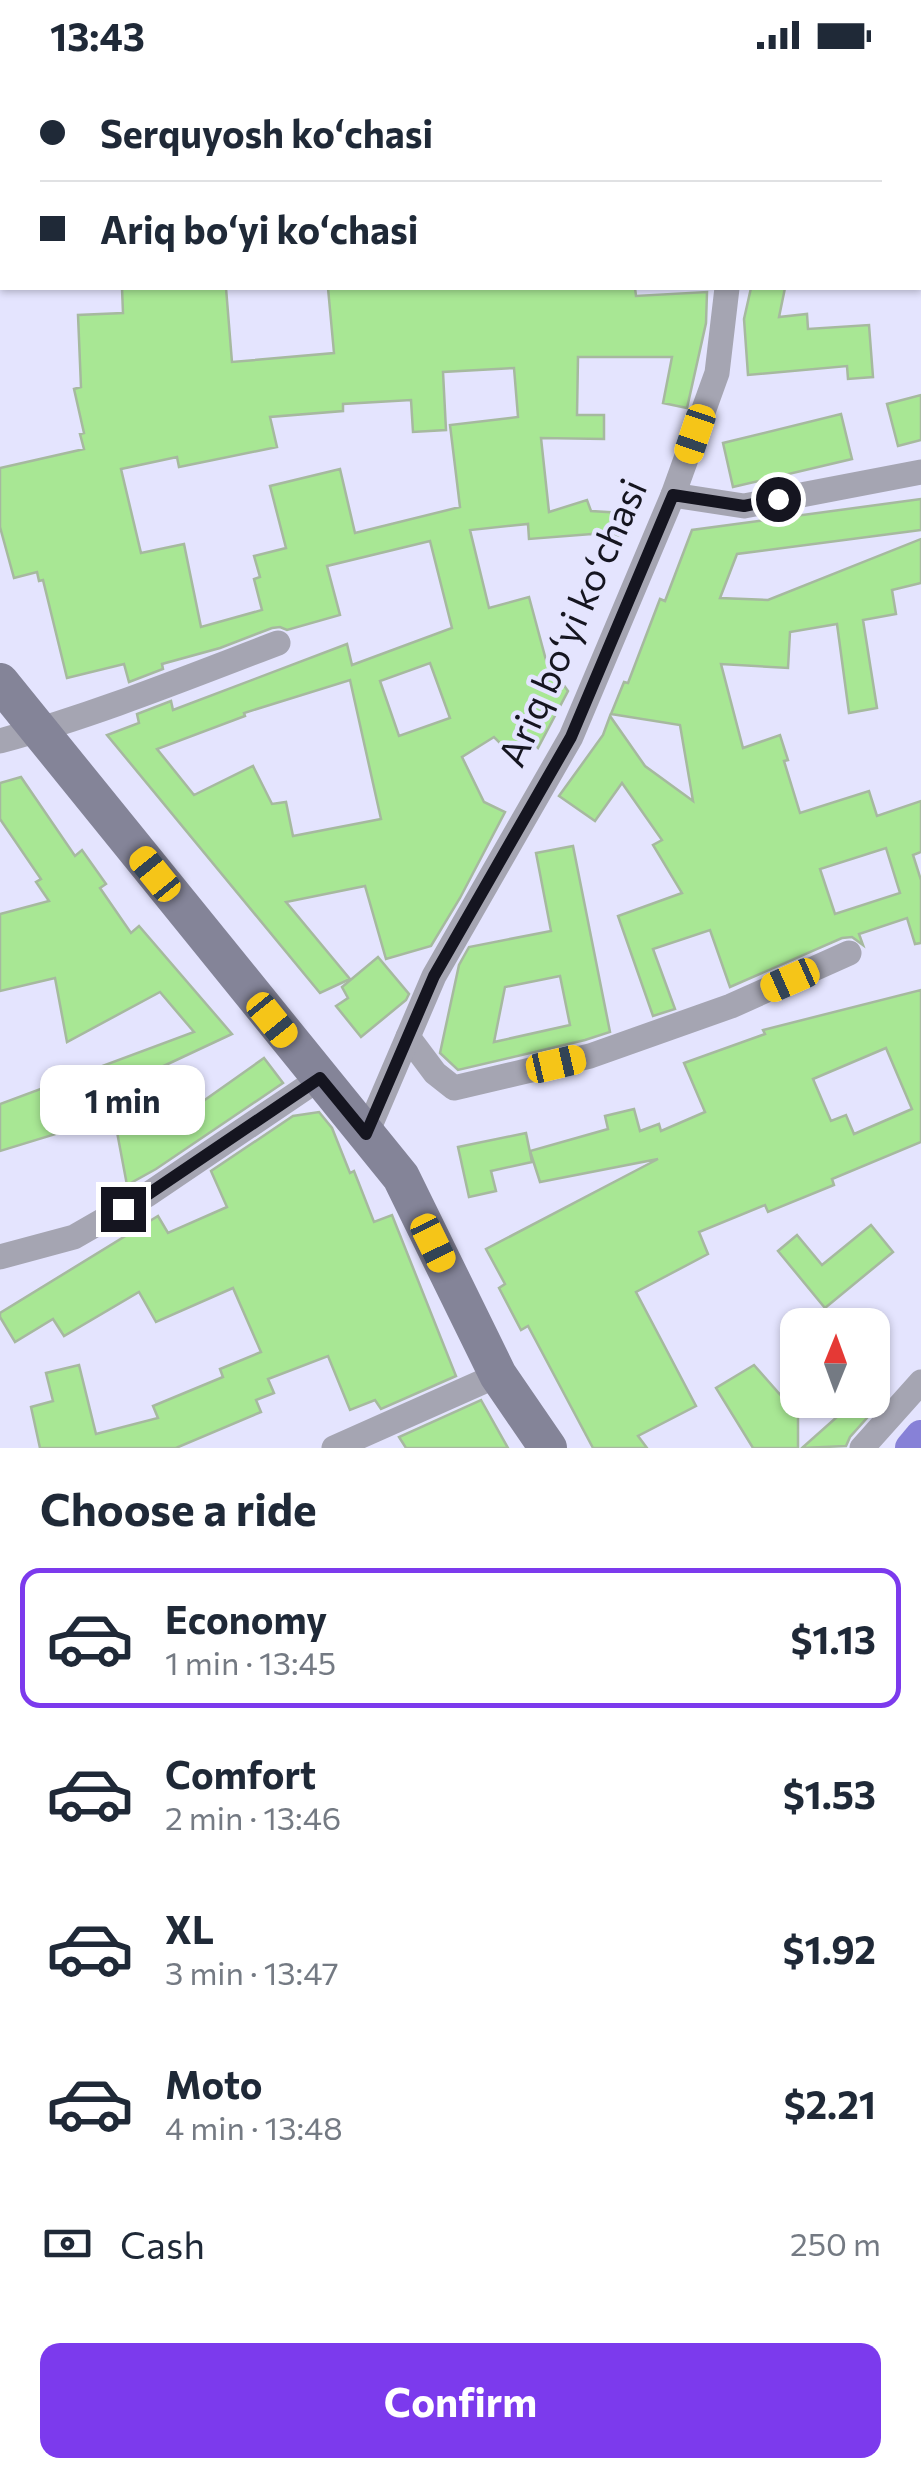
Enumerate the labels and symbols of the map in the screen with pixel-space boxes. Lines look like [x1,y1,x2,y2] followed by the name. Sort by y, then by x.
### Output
[671,401,719,467] car
[486,471,655,773] street label: Ariq boʻyi koʻchasi
[756,477,801,522] route start
[124,841,186,907] car
[756,954,824,1006] car
[241,987,303,1053] car
[523,1043,589,1085] car
[41,1064,206,1134] callout: 1 min
[101,1187,146,1232] route end
[406,1209,460,1277] car
[780,1308,890,1418] north arrow

